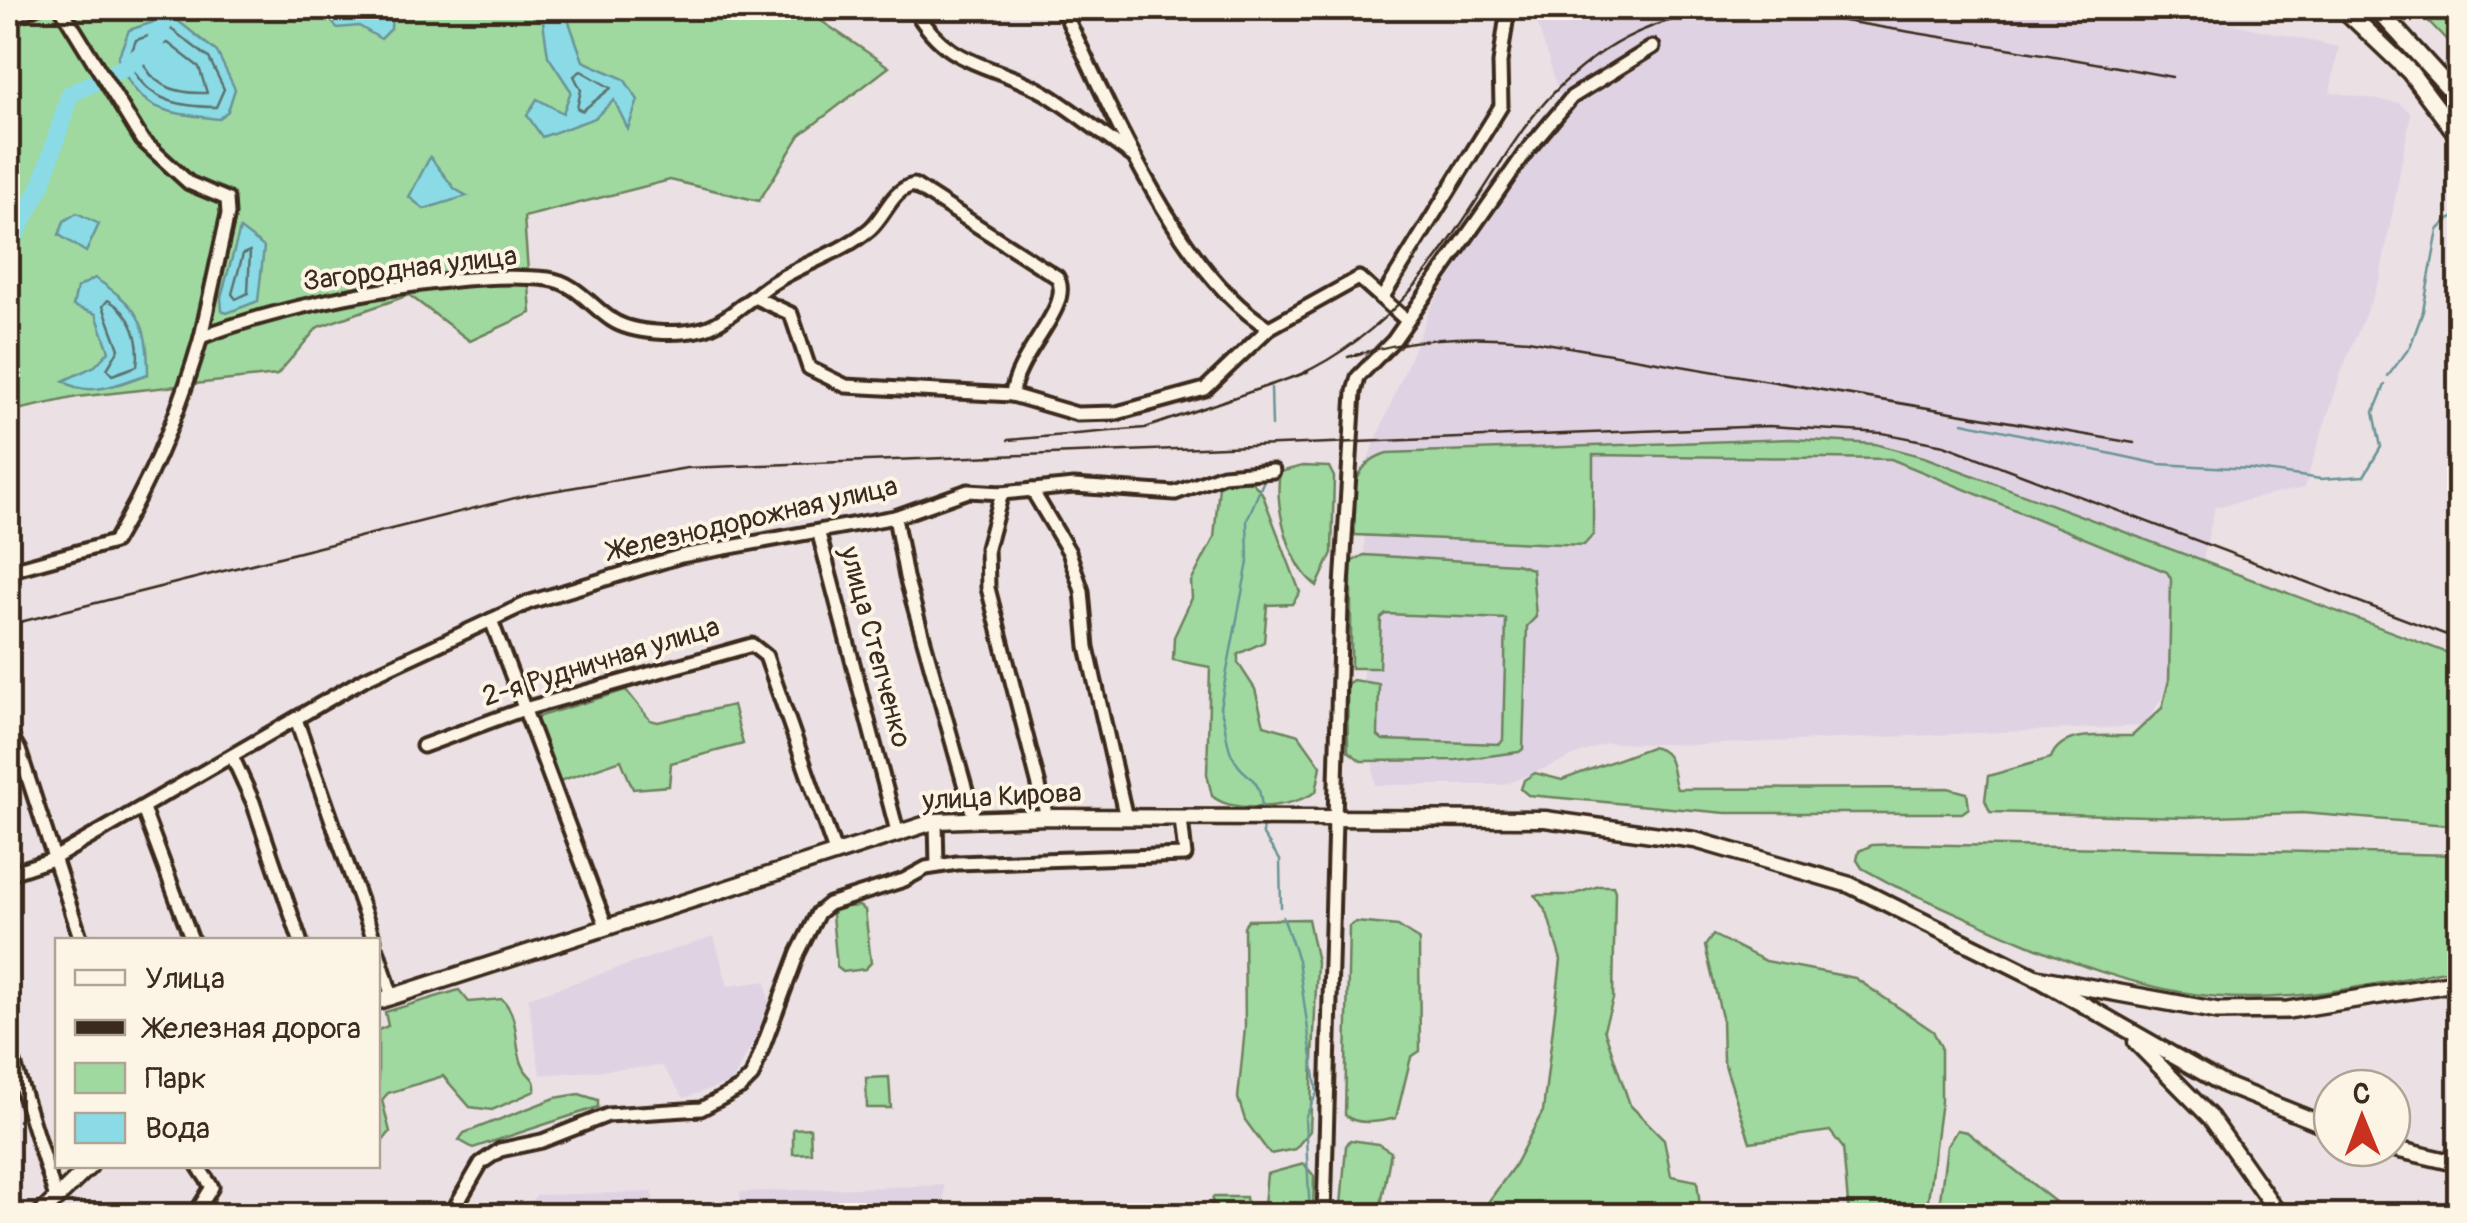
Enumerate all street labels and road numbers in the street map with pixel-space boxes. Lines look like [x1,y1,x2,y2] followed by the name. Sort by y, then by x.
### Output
[301,239,519,299] street label: Загородная улица
[601,469,901,570] street label: Железнодорожная улица
[831,542,919,751] street label: улица Степченко
[478,609,724,715] street label: 2-я Рудничная улица
[920,775,1083,819] street label: улица Кирова

